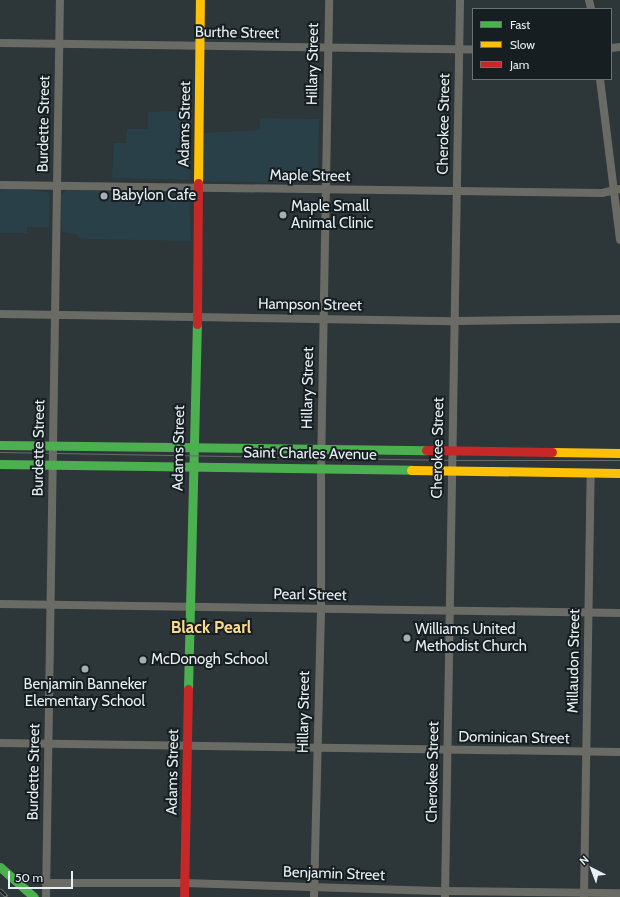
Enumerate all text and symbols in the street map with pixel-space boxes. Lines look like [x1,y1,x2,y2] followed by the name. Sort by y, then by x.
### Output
[472,8,612,80] legend
[510,17,530,32] text: Fast
[195,23,279,43] street label: Burthe Street
[303,23,323,105] street label: Hillary Street
[510,37,535,52] text: Slow
[510,57,529,72] text: Jam
[434,73,454,175] street label: Cherokee Street
[34,75,54,173] street label: Burdette Street
[175,81,195,167] street label: Adams Street
[269,166,351,186] street label: Maple Street
[112,187,196,205] place label: Babylon Cafe
[99,191,109,201] marker: Babylon Cafe
[291,197,373,232] place label: Maple Small Animal Clinic
[278,210,288,220] marker: Maple Small Animal Clinic
[258,295,362,315] street label: Hampson Street
[298,347,318,429] street label: Hillary Street
[428,397,448,499] street label: Cherokee Street
[29,399,49,497] street label: Burdette Street
[169,405,189,491] street label: Adams Street
[243,444,377,464] street label: Saint Charles Avenue
[273,585,347,605] street label: Pearl Street
[564,609,584,713] street label: Millaudon Street
[171,618,251,638] district label: Black Pearl
[415,620,527,655] place label: Williams United Methodist Church
[402,633,412,643] marker: Williams United Methodist Church
[151,651,268,669] place label: McDonogh School
[138,655,148,665] marker: McDonogh School
[80,664,90,674] marker: Benjamin Banneker Elementary School
[294,671,314,753] street label: Hillary Street
[24,675,146,710] place label: Benjamin Banneker Elementary School
[423,721,443,823] street label: Cherokee Street
[24,723,44,821] street label: Burdette Street
[458,728,570,748] street label: Dominican Street
[163,729,183,815] street label: Adams Street
[572,849,612,889] north arrow
[576,852,592,868] text: N
[10,863,75,889] scale bar
[283,863,385,885] street label: Benjamin Street
[15,870,43,885] text: 50 m

